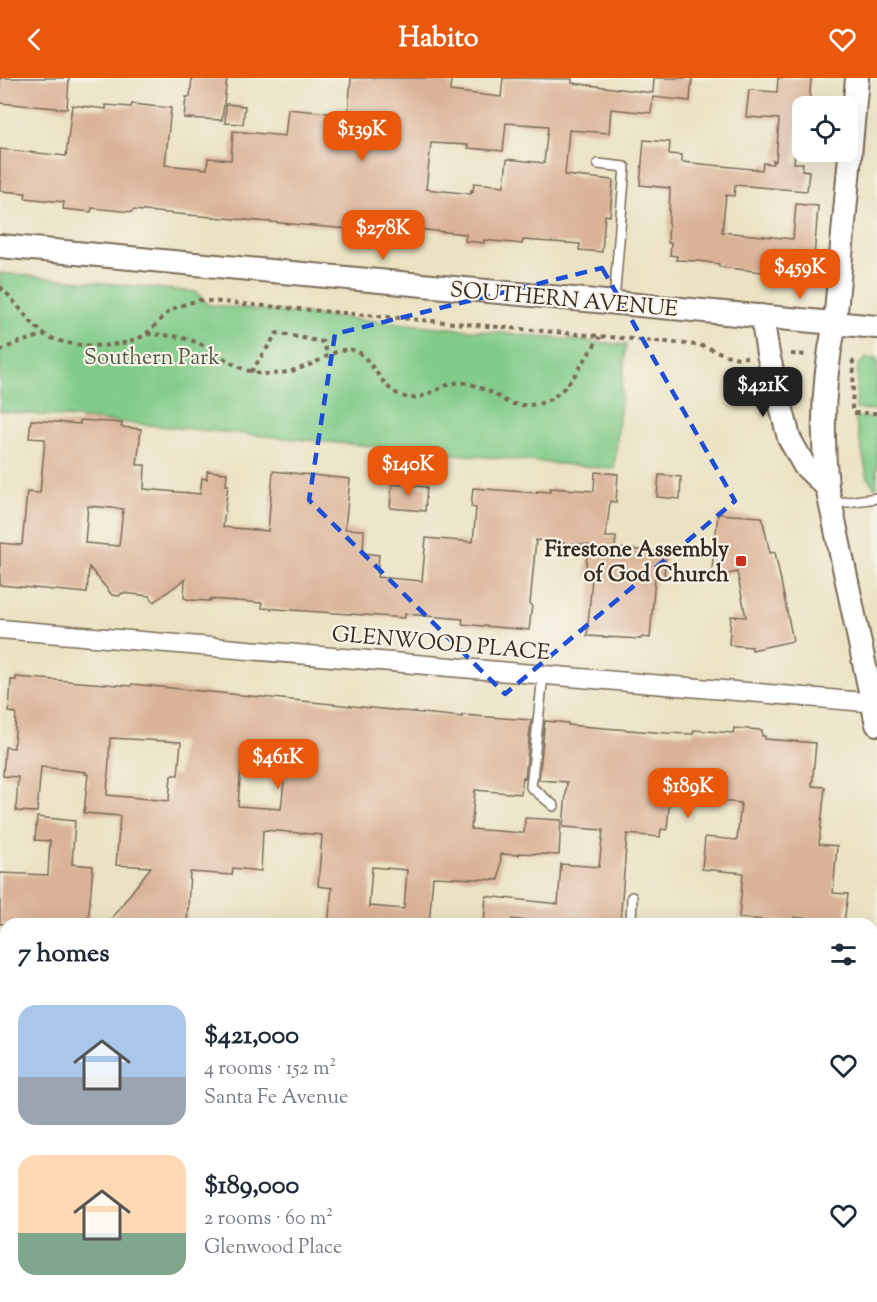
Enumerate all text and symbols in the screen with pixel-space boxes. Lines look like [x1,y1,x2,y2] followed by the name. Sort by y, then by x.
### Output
[399,20,478,59] text: Habito
[18,23,51,56] icon: back
[826,23,859,56] icon: heart
[792,96,858,162] map controls
[792,96,858,162] button: locate
[320,111,404,162] pin: $139K
[337,116,387,145] text: $139K
[341,210,425,261] pin: $278K
[356,215,410,244] text: $278K
[758,249,842,300] pin: $459K
[774,254,826,283] text: $459K
[448,275,679,327] street label: SOUTHERN AVENUE
[84,343,220,375] park label: Southern Park
[721,367,805,418] pin: $421K
[737,372,789,401] text: $421K
[366,446,450,497] pin: $140K
[382,451,434,480] text: $140K
[544,535,729,592] place label: Firestone Assembly of God Church
[734,554,748,568] marker: Firestone Assembly of God Church
[330,619,551,670] street label: GLENWOOD PLACE
[236,739,320,790] pin: $461K
[252,744,304,773] text: $461K
[646,768,730,819] pin: $189K
[662,773,714,802] text: $189K
[18,936,109,973] text: 7 homes
[827,938,860,971] icon: filters
[204,1018,299,1055] text: $421,000
[66,1029,138,1101] icon: home
[827,1049,860,1082] icon: heart
[204,1055,336,1084] text: 4 rooms · 152 m²
[204,1084,348,1113] text: Santa Fe Avenue
[204,1168,299,1205] text: $189,000
[66,1179,138,1251] icon: home
[827,1199,860,1232] icon: heart
[204,1205,333,1234] text: 2 rooms · 60 m²
[204,1234,342,1263] text: Glenwood Place

